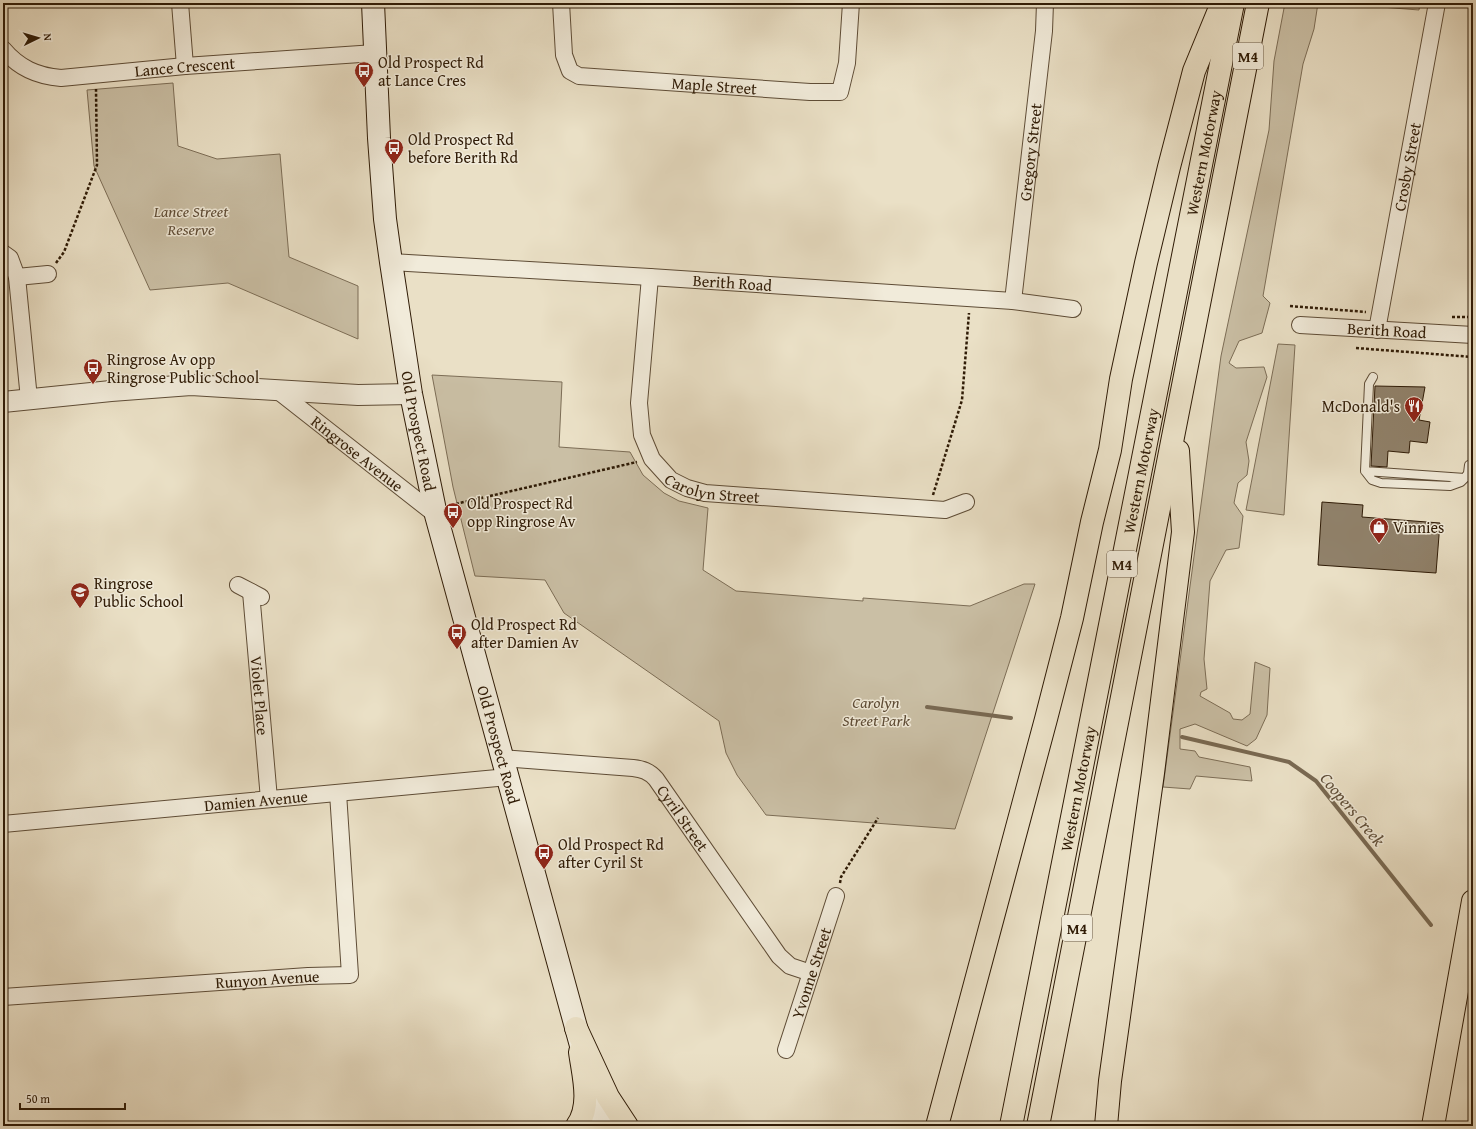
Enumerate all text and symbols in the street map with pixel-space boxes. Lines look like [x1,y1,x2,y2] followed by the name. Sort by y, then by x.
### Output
[18,18,58,58] north arrow
[40,33,56,42] text: N
[1233,43,1263,69] road number: M4
[378,50,484,92] place label: Old Prospect Rd at Lance Cres
[133,51,236,83] street label: Lance Crescent
[353,60,375,88] bus stop icon: Old Prospect Rd at Lance Cres
[671,70,758,100] street label: Maple Street
[1179,88,1228,218] street label: Western Motorway
[1013,102,1048,202] street label: Gregory Street
[1387,120,1427,213] street label: Crosby Street
[408,127,519,169] place label: Old Prospect Rd before Berith Rd
[383,137,405,165] bus stop icon: Old Prospect Rd before Berith Rd
[153,199,229,241] park label: Lance Street Reserve
[692,268,773,297] street label: Berith Road
[1347,316,1428,344] street label: Berith Road
[107,347,260,389] place label: Ringrose Av opp Ringrose Public School
[82,357,104,385] bus stop icon: Ringrose Av opp Ringrose Public School
[396,369,443,493] street label: Old Prospect Road
[1322,394,1400,418] place label: McDonald's
[1403,395,1425,423] restaurant icon: McDonald's
[1116,406,1165,536] street label: Western Motorway
[306,409,409,497] street label: Ringrose Avenue
[659,468,761,509] street label: Carolyn Street
[467,491,575,533] place label: Old Prospect Rd opp Ringrose Av
[442,501,464,529] bus stop icon: Old Prospect Rd opp Ringrose Av
[1393,515,1444,539] place label: Vinnies
[1368,516,1390,544] shop icon: Vinnies
[1107,551,1137,577] road number: M4
[94,571,184,613] place label: Ringrose Public School
[69,581,91,609] school or university icon: Ringrose Public School
[471,612,579,654] place label: Old Prospect Rd after Damien Av
[446,622,468,650] bus stop icon: Old Prospect Rd after Damien Av
[245,655,275,736] street label: Violet Place
[471,683,527,807] street label: Old Prospect Road
[842,690,910,732] park label: Carolyn Street Park
[1054,724,1102,853] street label: Western Motorway
[1315,767,1392,852] water label: Coopers Creek
[651,780,715,856] street label: Cyril Street
[203,784,309,817] street label: Damien Avenue
[558,832,664,874] place label: Old Prospect Rd after Cyril St
[533,842,555,870] bus stop icon: Old Prospect Rd after Cyril St
[1062,915,1092,941] road number: M4
[785,924,837,1022] street label: Yvonne Street
[214,964,320,994] street label: Runyon Avenue
[20,1085,125,1111] scale bar
[26,1090,50,1107] text: 50 m

